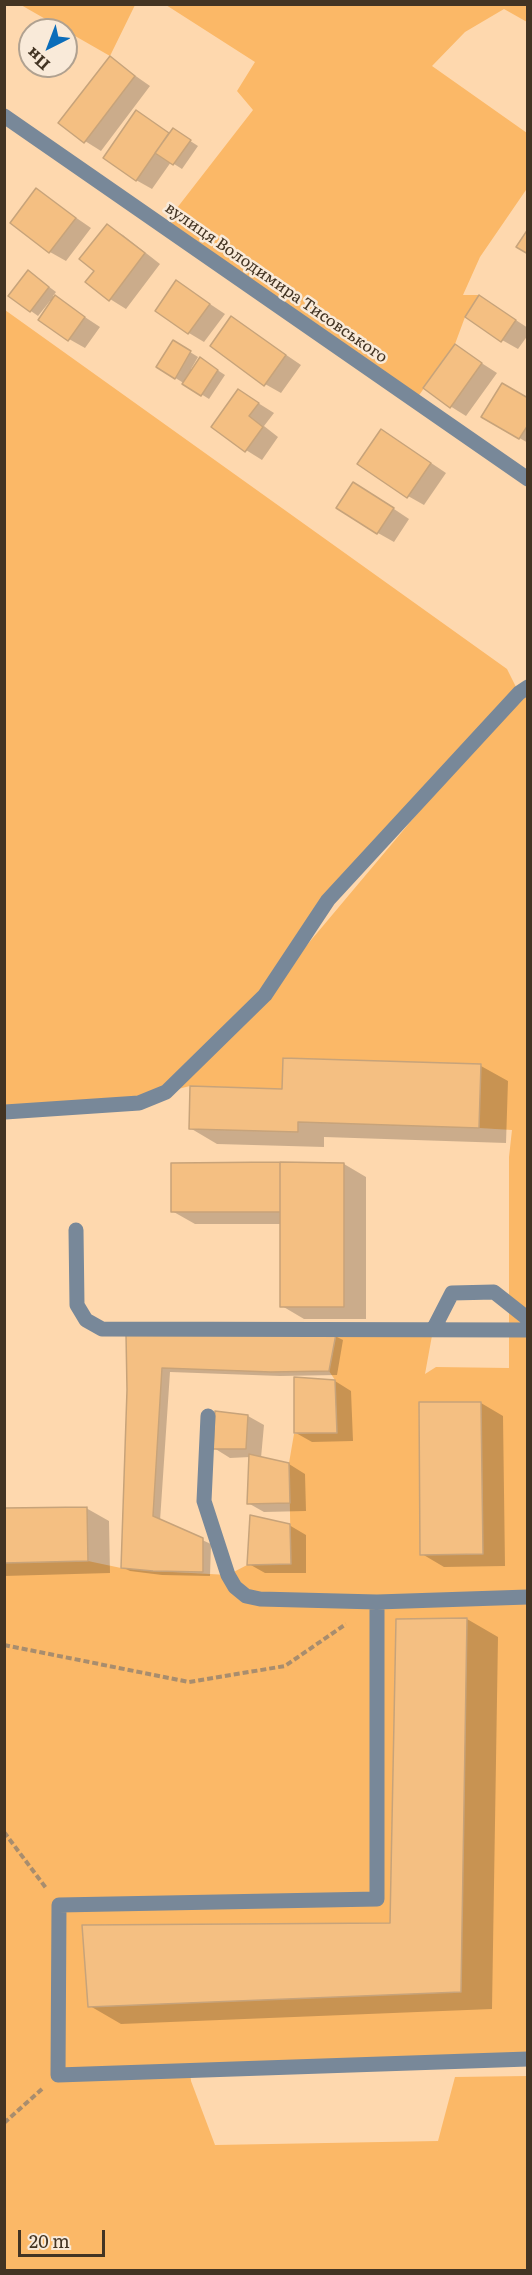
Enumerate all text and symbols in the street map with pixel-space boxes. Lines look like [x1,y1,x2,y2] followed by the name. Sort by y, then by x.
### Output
[18,18,78,78] north arrow
[20,43,55,77] text: Пн
[161,199,391,367] street label: вулиця Володимира Тисовського
[21,2218,108,2256] scale bar
[29,2227,70,2254] text: 20 m

